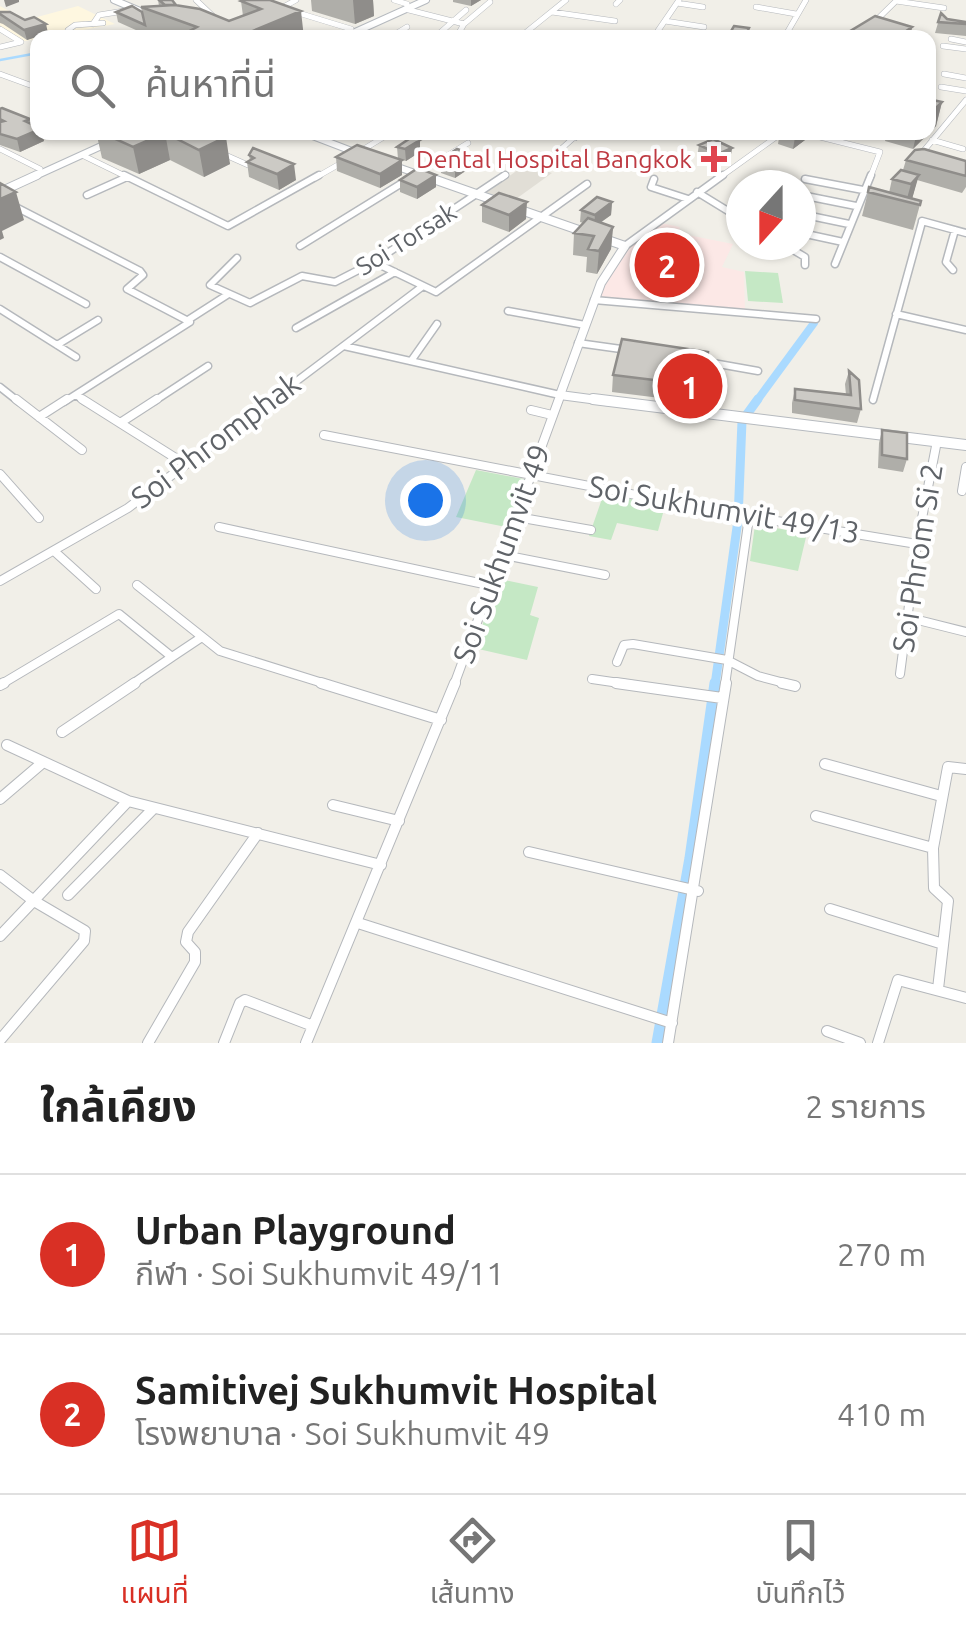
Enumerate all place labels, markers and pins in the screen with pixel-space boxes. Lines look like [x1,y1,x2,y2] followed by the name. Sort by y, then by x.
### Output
[416,145,692,173] place label: Dental Hospital Bangkok
[701,146,727,172] marker: Dental Hospital Bangkok
[634,228,700,302] pin: 2
[658,348,722,424] pin: 1

